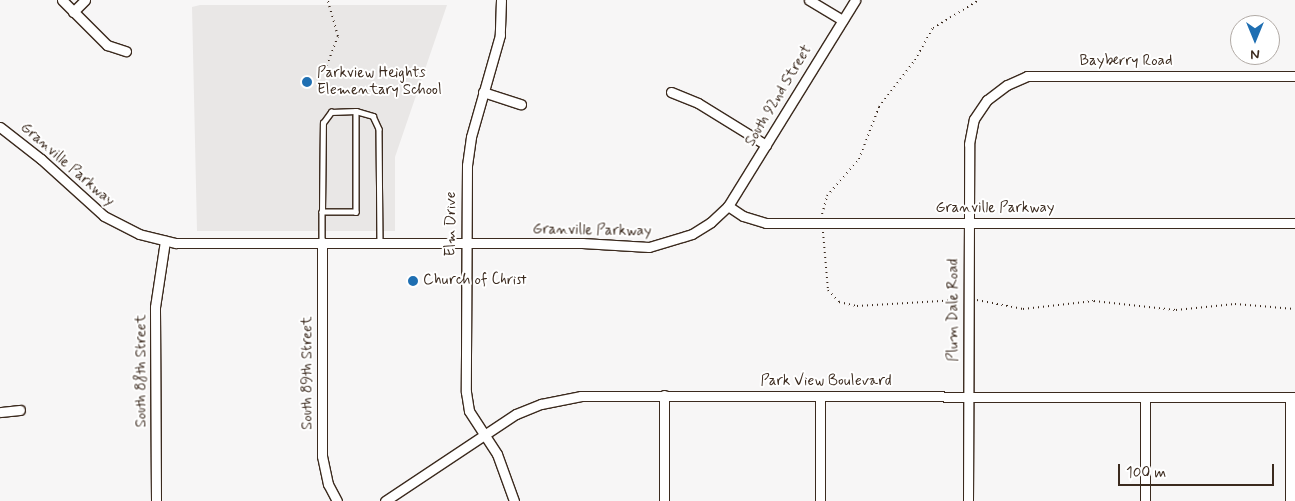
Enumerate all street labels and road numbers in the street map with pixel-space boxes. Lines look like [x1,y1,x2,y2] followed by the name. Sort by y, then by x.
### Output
[742,42,816,150] street label: South 92nd Street
[1080,53,1172,71] street label: Bayberry Road
[16,119,118,211] street label: Granville Parkway
[443,192,461,256] street label: Elm Drive
[936,200,1054,218] street label: Granville Parkway
[532,221,652,241] street label: Granville Parkway
[945,259,963,361] street label: Plum Dale Road
[133,315,151,427] street label: South 88th Street
[299,316,317,430] street label: South 89th Street
[762,373,890,391] street label: Park View Boulevard

